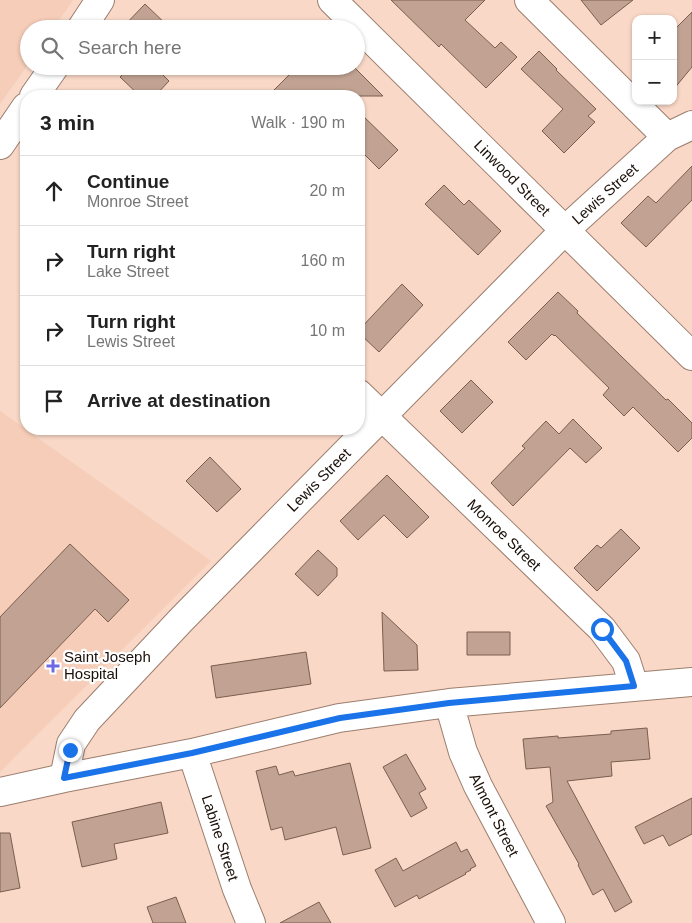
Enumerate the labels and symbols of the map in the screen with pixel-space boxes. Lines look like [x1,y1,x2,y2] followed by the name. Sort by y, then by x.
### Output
[471,136,554,220] street label: Linwood Street
[568,159,642,228] street label: Lewis Street
[283,444,354,515] street label: Lewis Street
[464,496,545,574] street label: Monroe Street
[591,618,614,641] route start
[64,648,151,682] place label: Saint Joseph Hospital
[46,659,60,673] marker: Saint Joseph Hospital
[59,739,82,762] route end
[466,770,523,860] street label: Almont Street
[199,793,243,884] street label: Labine Street

